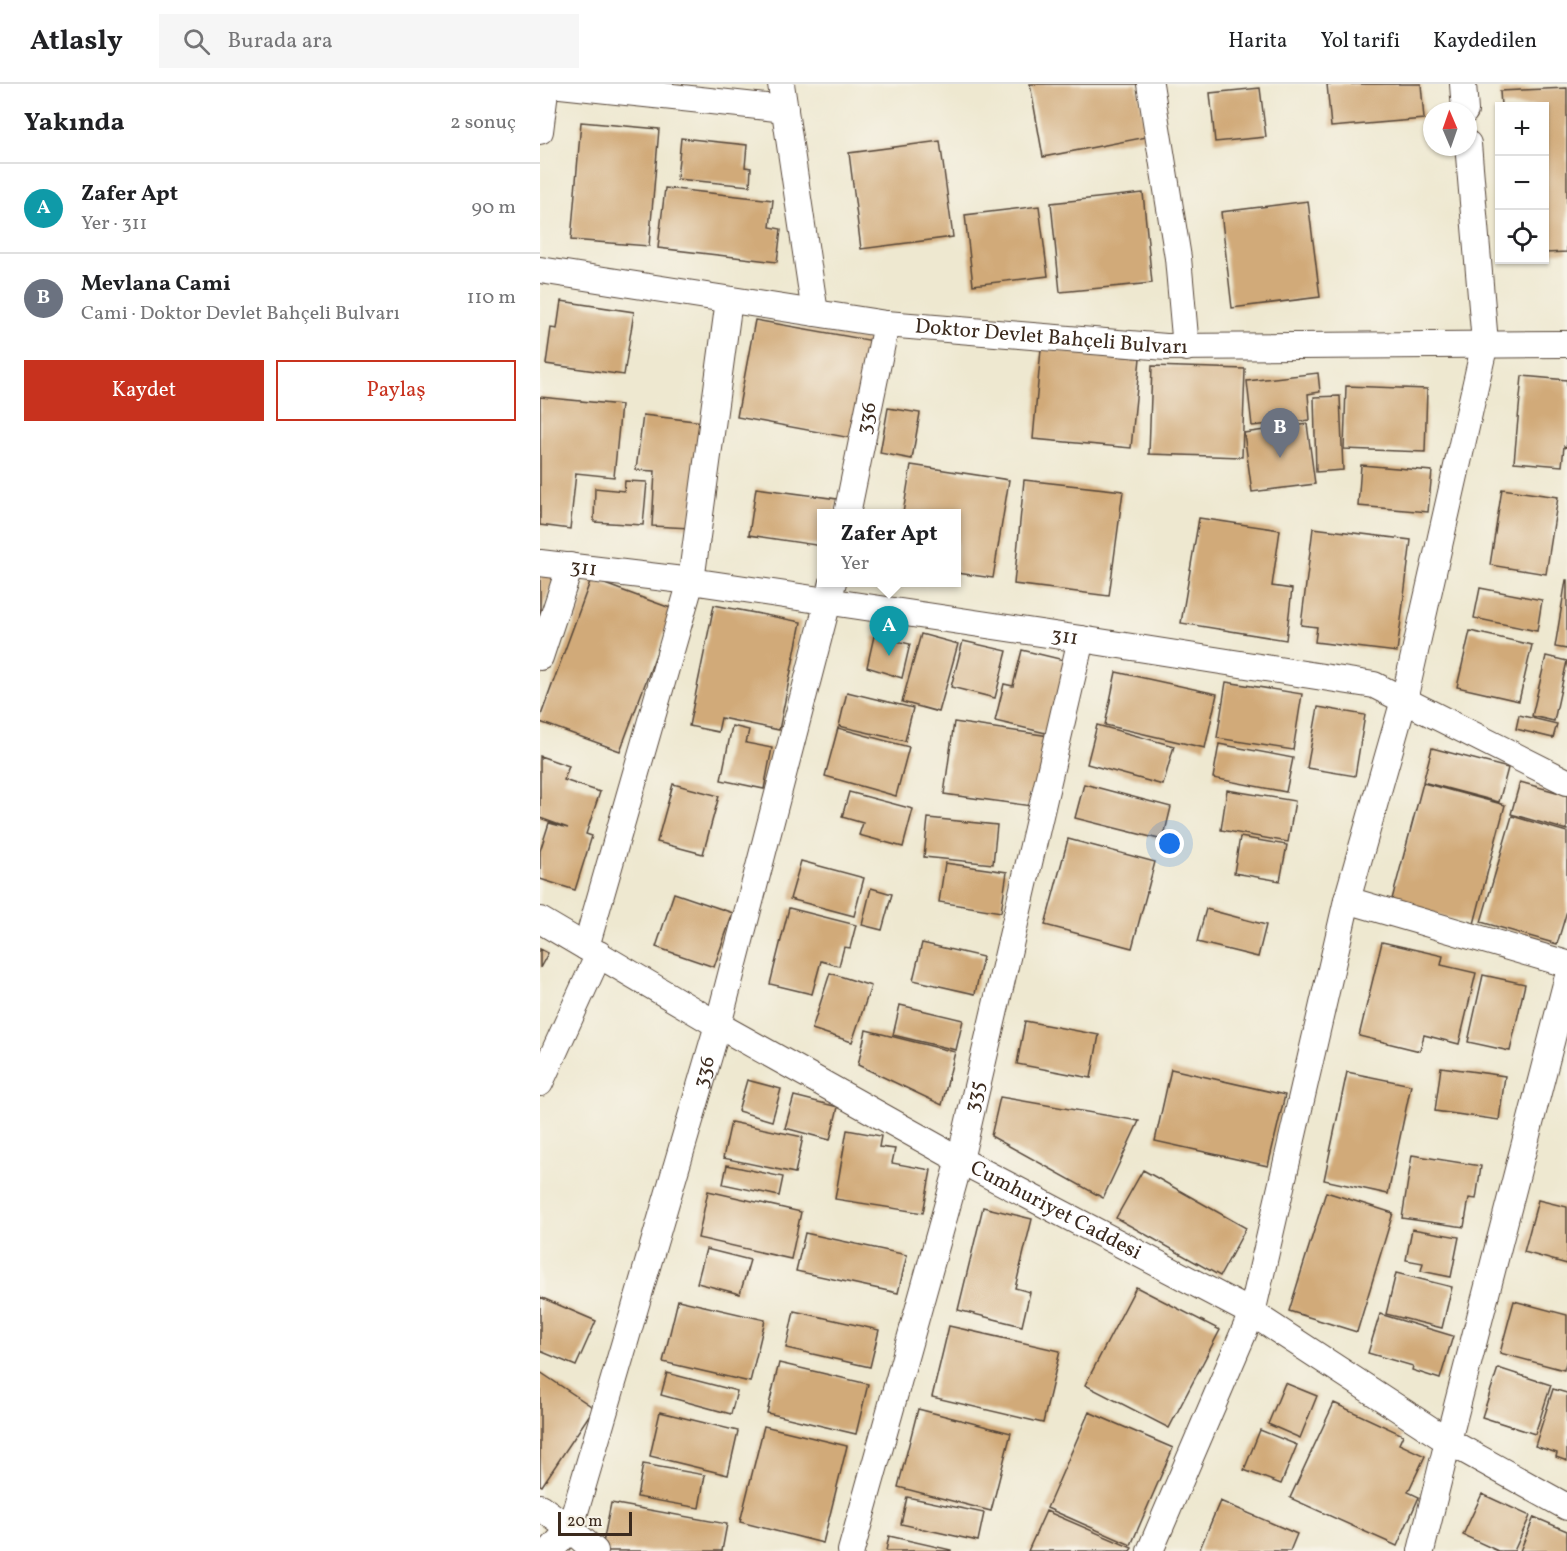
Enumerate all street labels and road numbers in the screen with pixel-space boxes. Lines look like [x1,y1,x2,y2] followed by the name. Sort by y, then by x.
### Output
[914,312,1188,362] street label: Doktor Devlet Bahçeli Bulvarı
[849,399,884,437] street label: 336
[569,552,599,584] street label: 311
[1049,620,1080,653] street label: 311
[686,1053,723,1091] street label: 336
[957,1078,992,1115] street label: 335
[965,1153,1147,1267] street label: Cumhuriyet Caddesi

